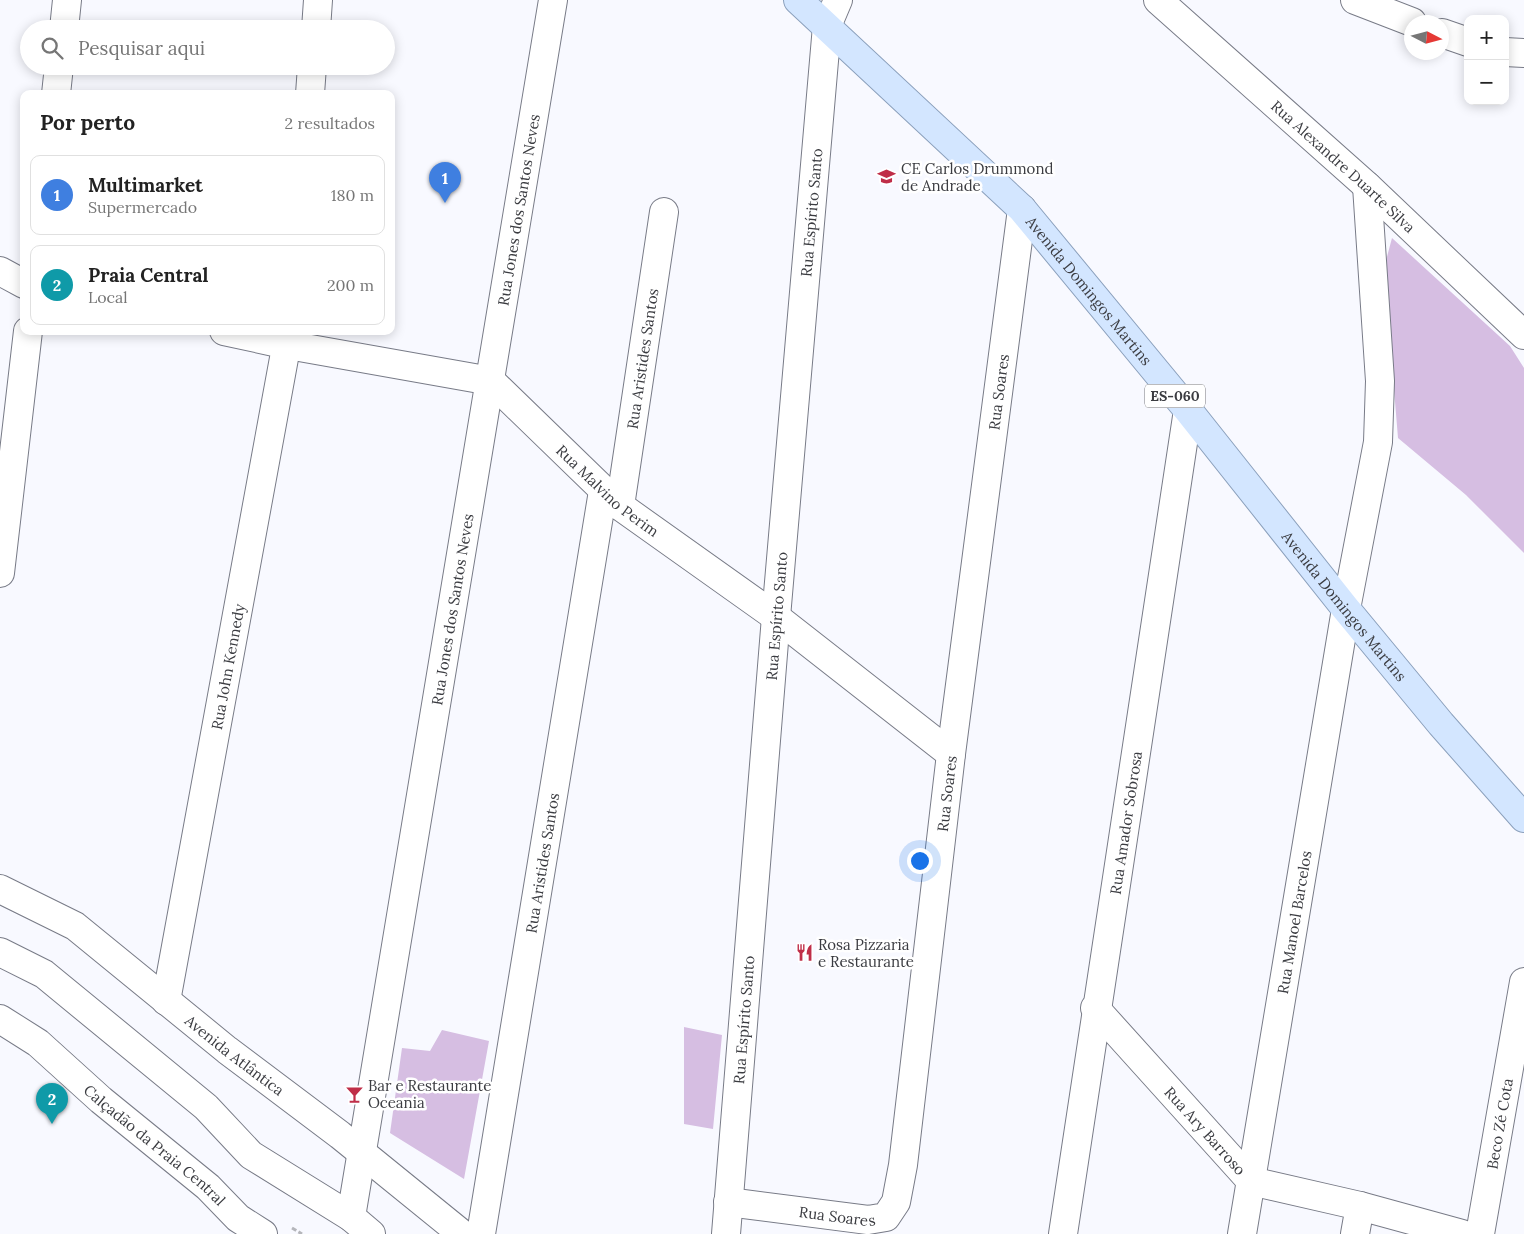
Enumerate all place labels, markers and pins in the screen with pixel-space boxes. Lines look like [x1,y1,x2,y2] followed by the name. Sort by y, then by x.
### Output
[901,159,1053,195] place label: CE Carlos Drummond de Andrade
[429,162,461,203] pin: 1
[877,167,897,187] school or university icon: CE Carlos Drummond de Andrade
[818,935,914,971] place label: Rosa Pizzaria e Restaurante
[794,943,814,963] restaurant icon: Rosa Pizzaria e Restaurante
[368,1076,491,1112] place label: Bar e Restaurante Oceania
[36,1083,68,1124] pin: 2
[344,1084,364,1104] bar icon: Bar e Restaurante Oceania

